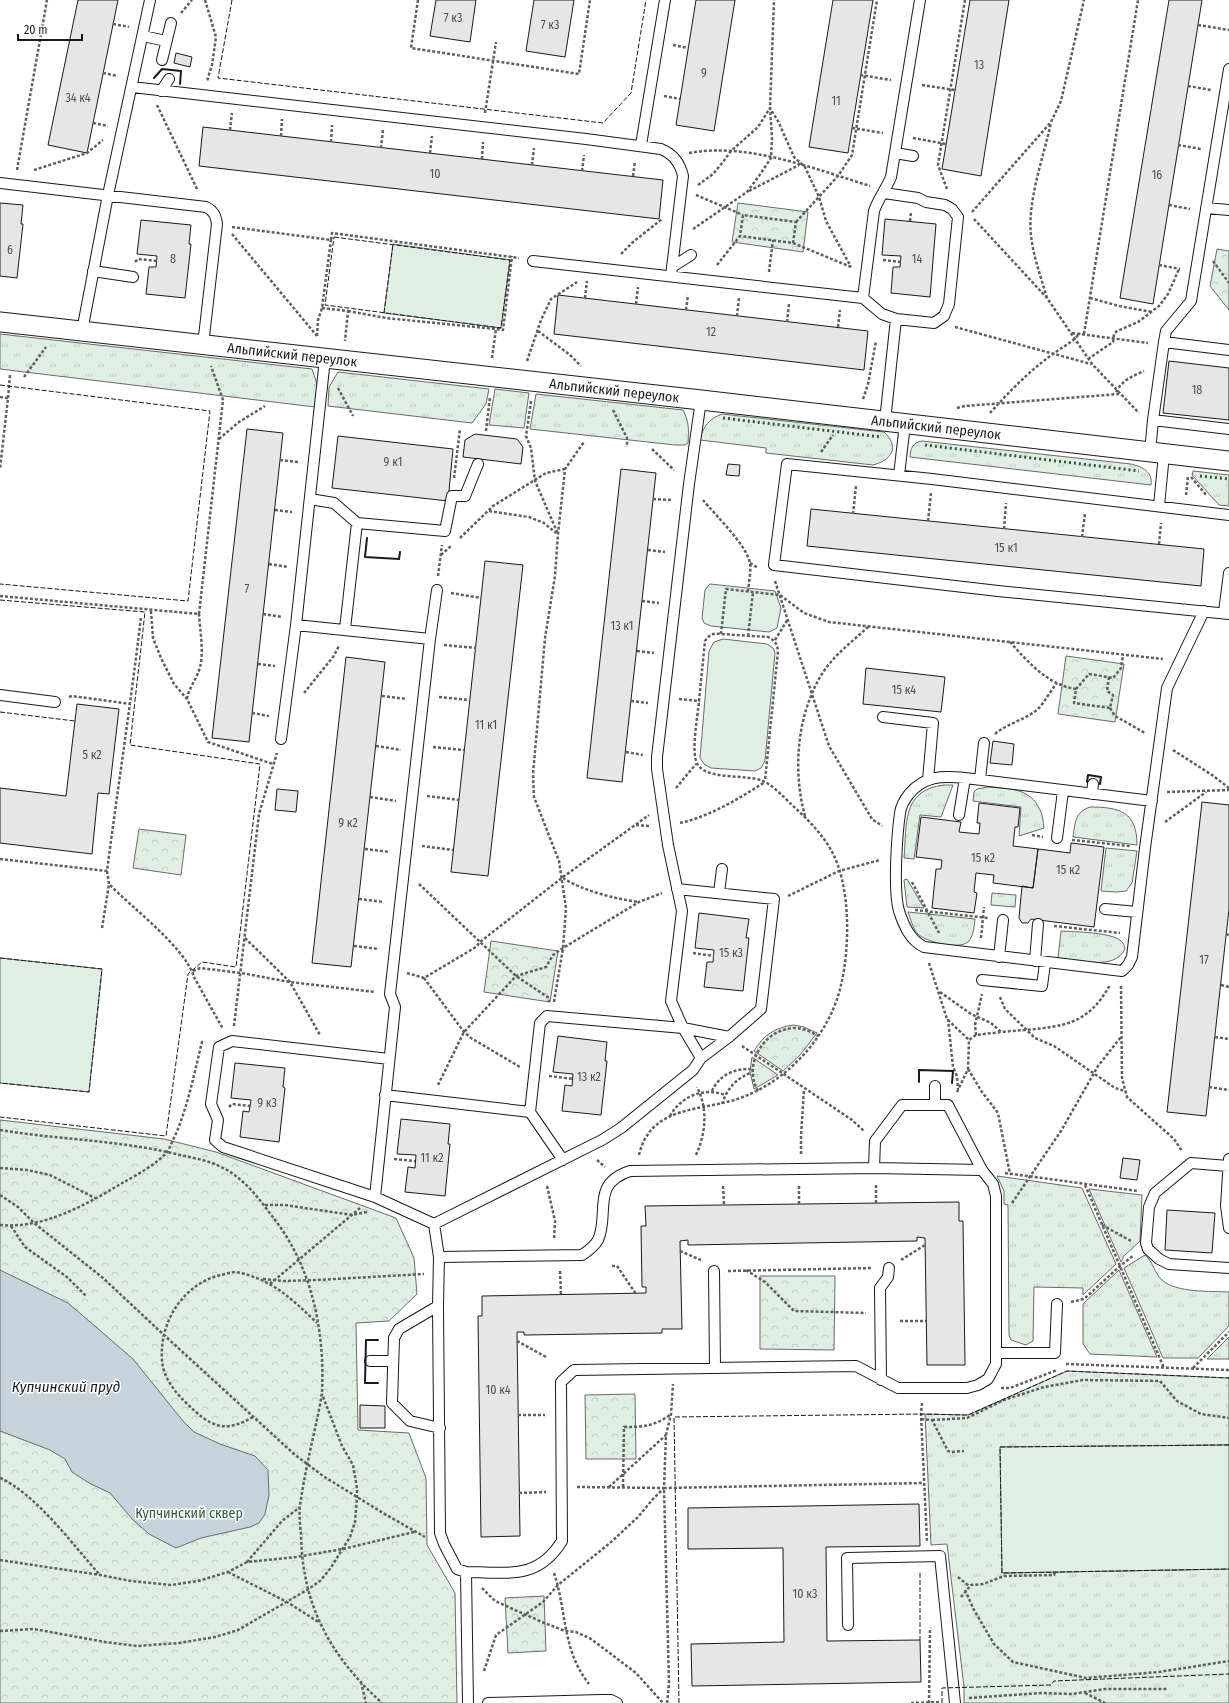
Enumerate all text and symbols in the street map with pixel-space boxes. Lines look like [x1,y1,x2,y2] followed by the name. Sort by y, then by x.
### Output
[444,11,462,25] house number: 7 к3
[18,16,82,42] scale bar
[541,18,559,32] house number: 7 к3
[24,23,48,37] text: 20 m
[974,58,984,72] house number: 13
[701,66,707,80] house number: 9
[65,91,91,105] house number: 34 к4
[831,94,841,108] house number: 11
[430,167,440,181] house number: 10
[1152,168,1162,182] house number: 16
[7,243,13,257] house number: 6
[170,252,176,266] house number: 8
[912,252,922,266] house number: 14
[706,325,716,339] house number: 12
[226,339,358,371] street label: Альпийский переулок
[548,375,680,407] street label: Альпийский переулок
[1192,383,1202,397] house number: 18
[870,412,1002,444] street label: Альпийский переулок
[384,455,402,469] house number: 9 к1
[994,541,1018,555] house number: 15 к1
[245,582,250,596] house number: 7
[610,619,634,633] house number: 13 к1
[892,683,916,697] house number: 15 к4
[475,718,497,732] house number: 11 к1
[82,748,102,762] house number: 5 к2
[338,816,358,830] house number: 9 к2
[971,851,995,865] house number: 15 к2
[1056,863,1080,877] house number: 15 к2
[719,946,743,960] house number: 15 к3
[1199,953,1209,967] house number: 17
[577,1070,601,1084] house number: 13 к2
[257,1096,277,1110] house number: 9 к3
[421,1151,443,1165] house number: 11 к2
[12,1378,120,1396] water label: Купчинский пруд
[485,1383,511,1397] house number: 10 к4
[135,1505,243,1522] park label: Купчинский сквер
[793,1587,817,1601] house number: 10 к3

